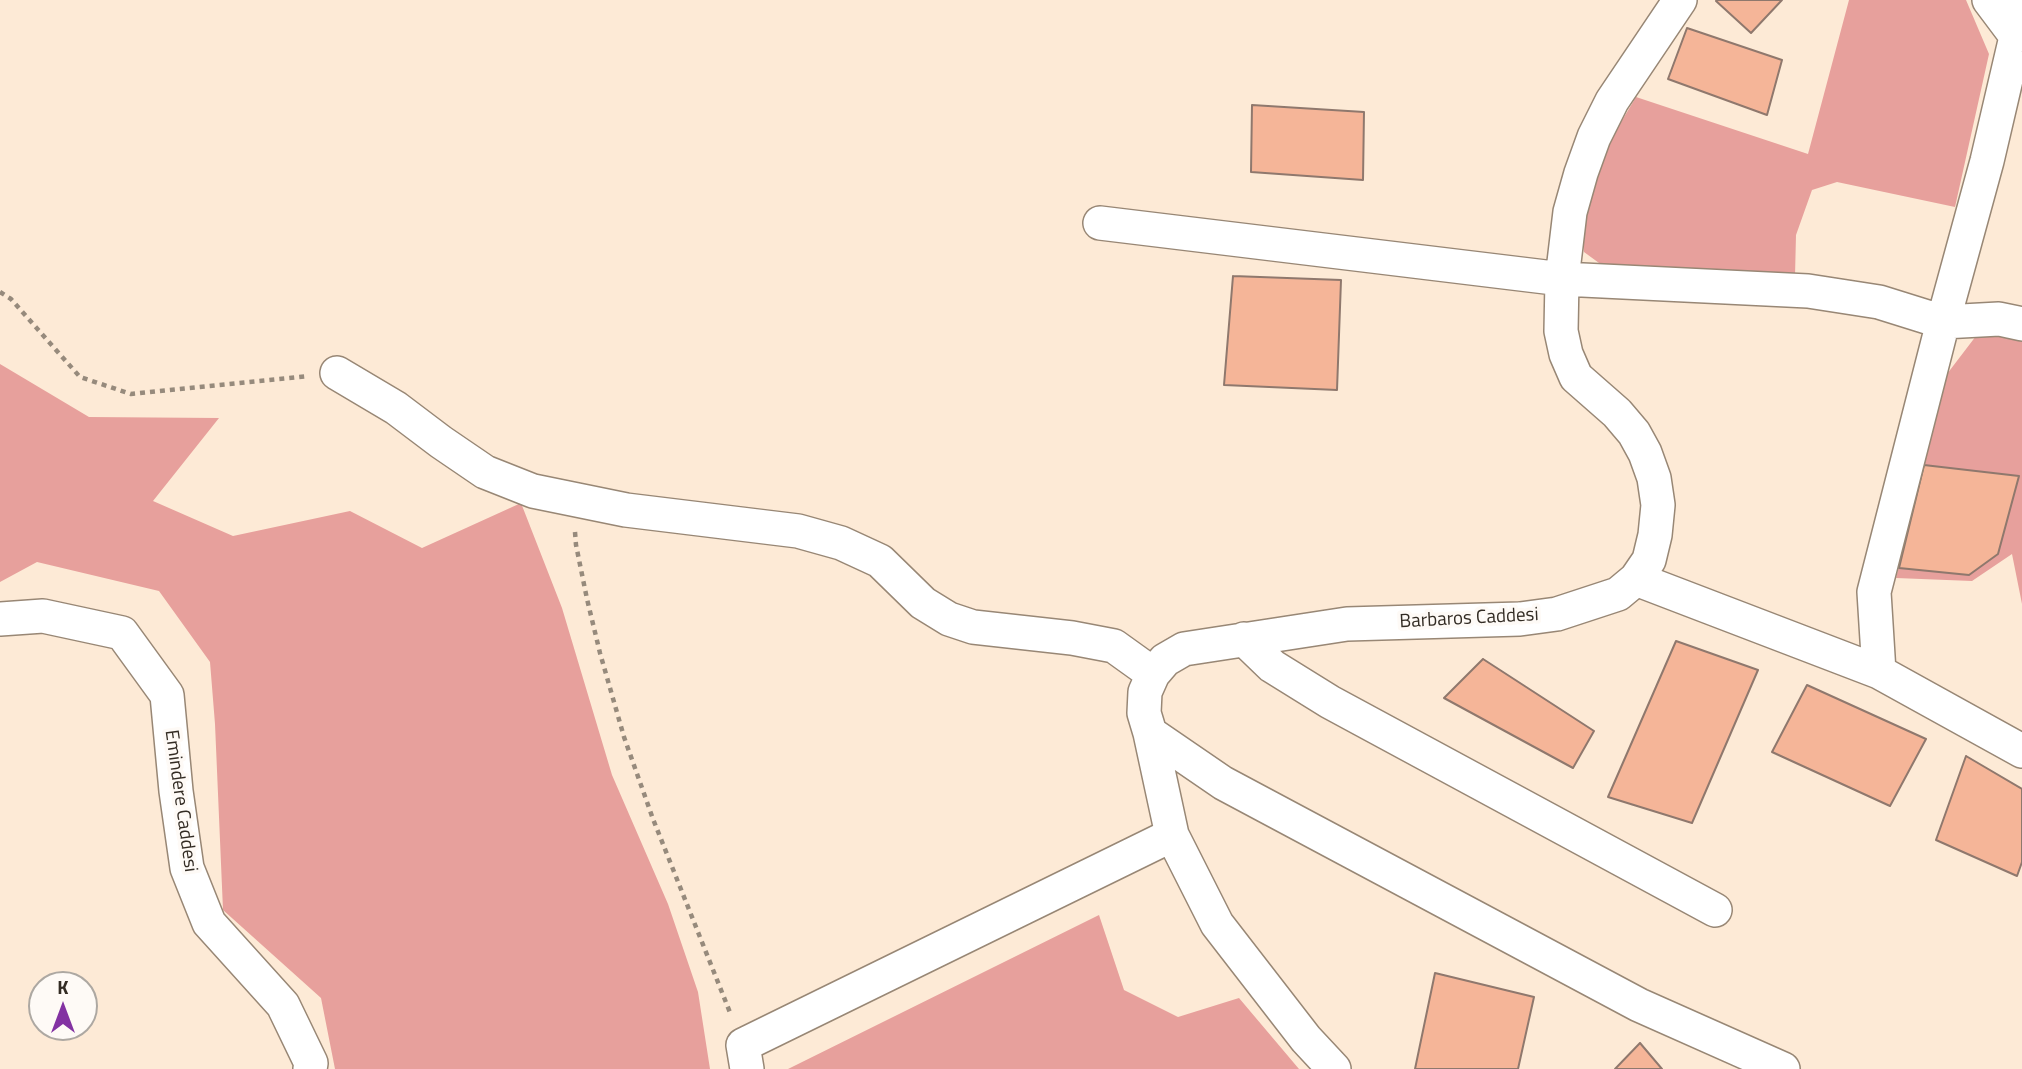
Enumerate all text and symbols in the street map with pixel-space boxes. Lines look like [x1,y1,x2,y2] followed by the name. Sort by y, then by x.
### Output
[1399,604,1539,634] street label: Barbaros Caddesi
[159,729,201,873] street label: Emindere Caddesi
[28,971,98,1041] north arrow
[57,972,69,1001] text: K

